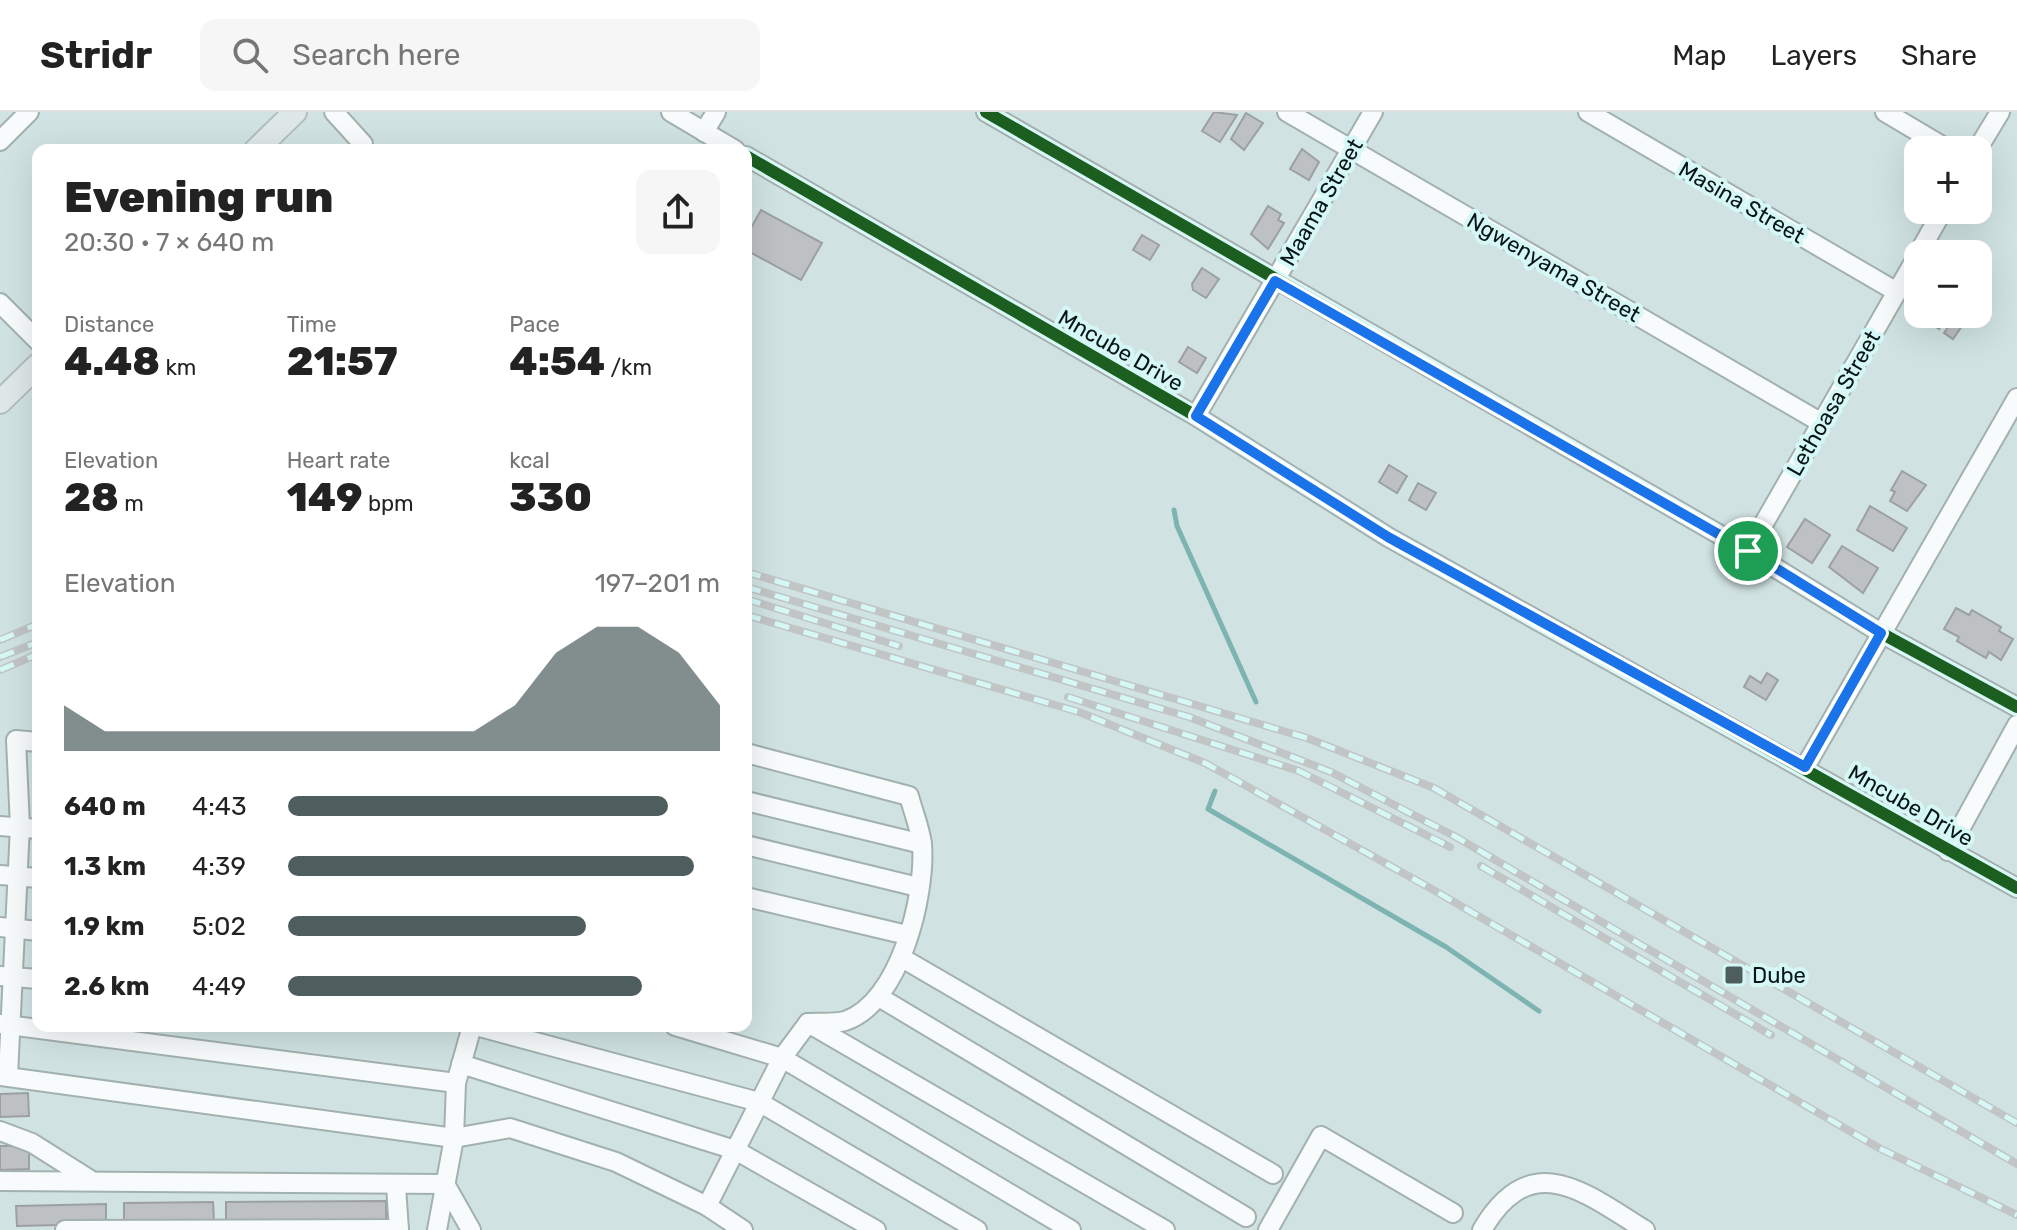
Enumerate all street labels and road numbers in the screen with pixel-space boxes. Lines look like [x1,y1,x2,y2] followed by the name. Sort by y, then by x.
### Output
[1274,133,1369,271] street label: Maama Street
[1674,156,1810,249] street label: Masina Street
[1462,207,1646,328] street label: Ngwenyama Street
[1053,304,1188,397] street label: Mncube Drive
[1781,325,1886,481] street label: Lethoasa Street
[1843,759,1978,852] street label: Mncube Drive

